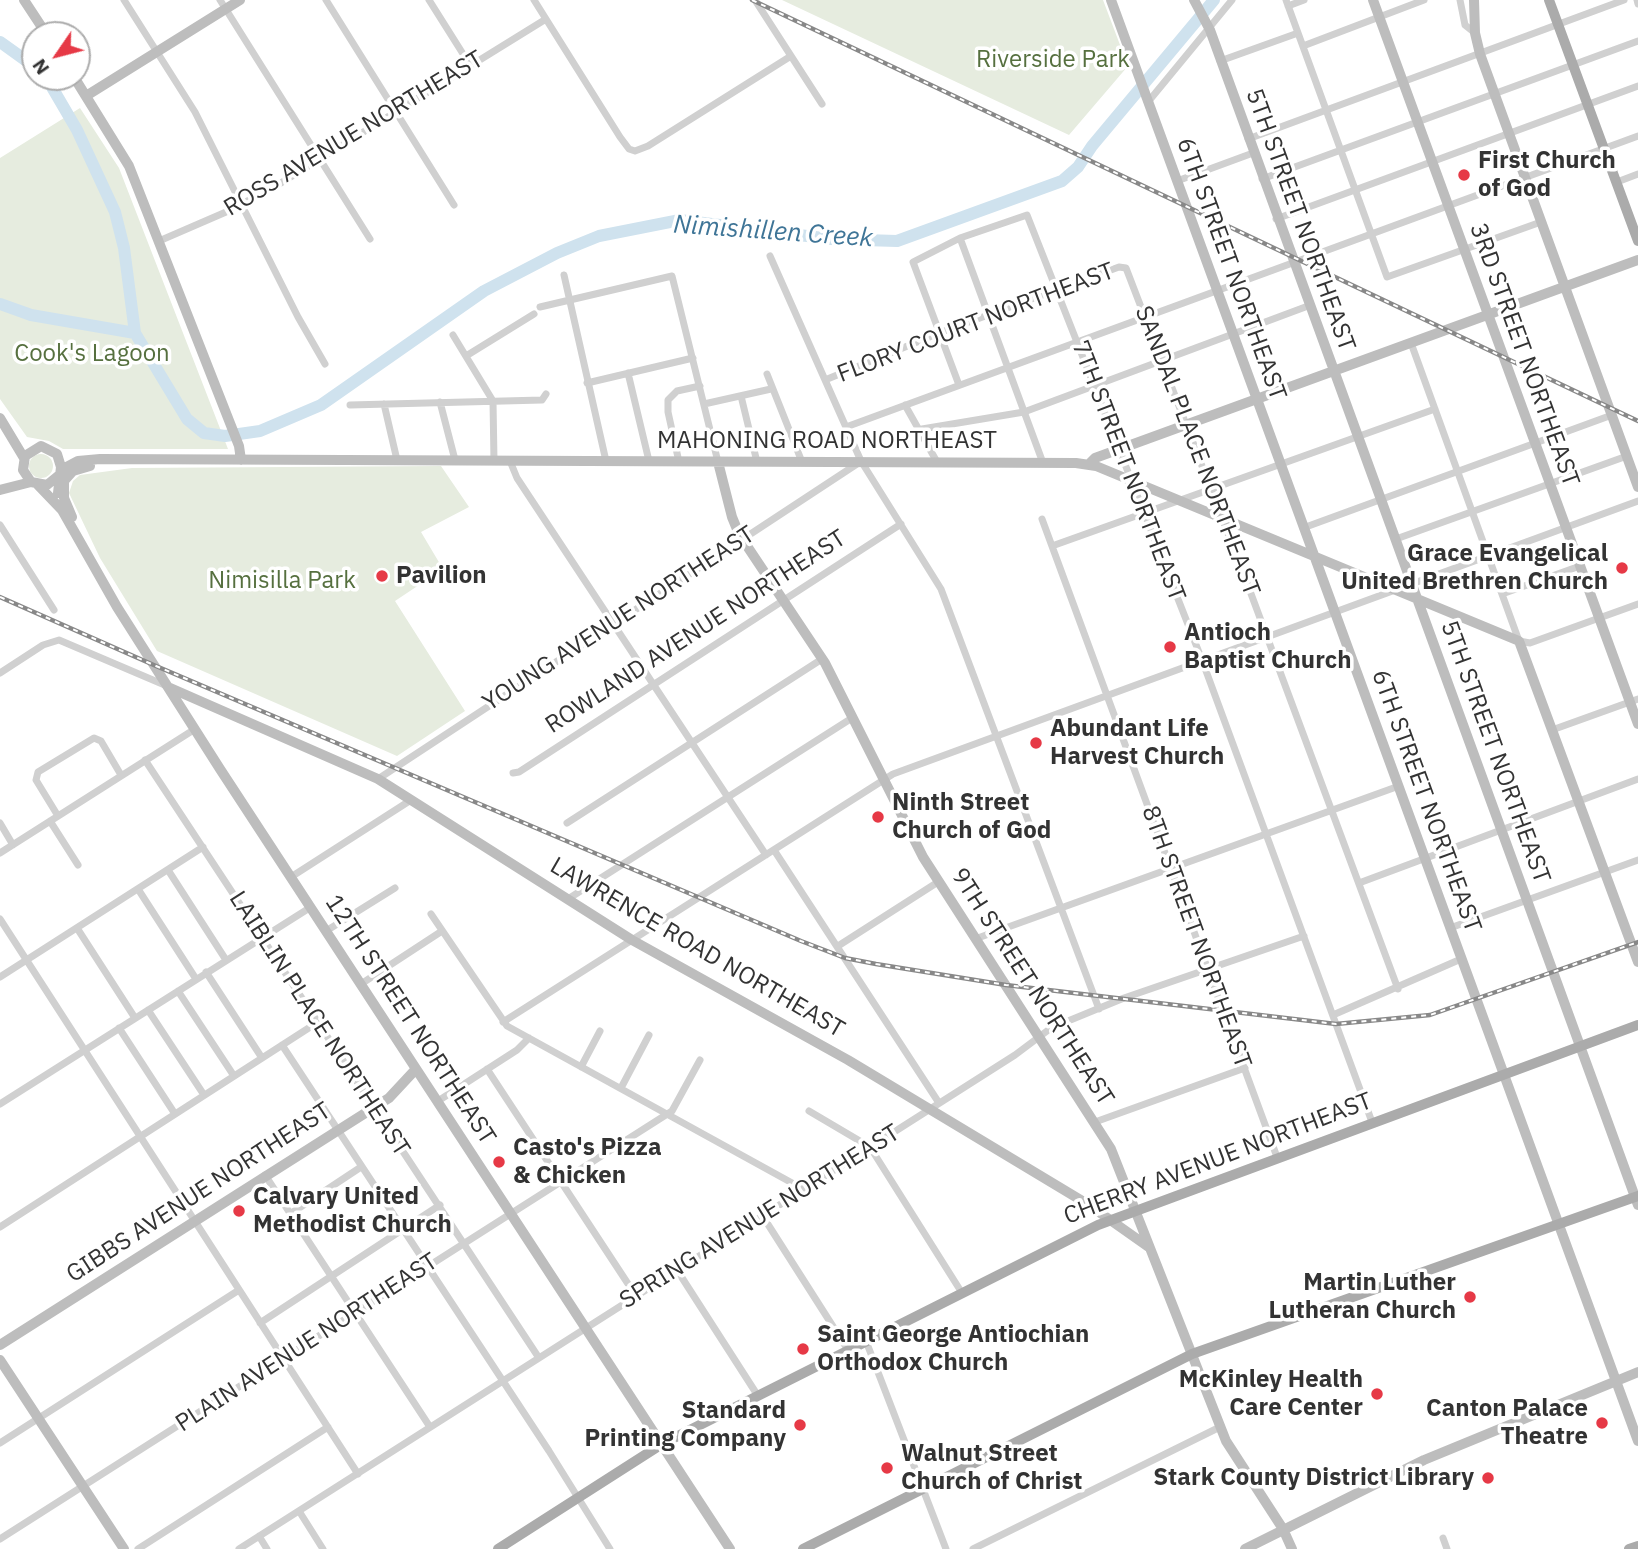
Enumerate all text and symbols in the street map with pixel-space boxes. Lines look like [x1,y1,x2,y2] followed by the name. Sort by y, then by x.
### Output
[21,21,91,91] north arrow
[219,45,489,223] street label: ROSS AVENUE NORTHEAST
[976,46,1130,74] park label: Riverside Park
[27,54,54,79] text: N
[1239,85,1361,355] street label: 5TH STREET NORTHEAST
[1170,134,1292,404] street label: 6TH STREET NORTHEAST
[1478,147,1616,203] place label: First Church of God
[1456,167,1472,183] marker: First Church of God
[672,209,874,255] water label: Nimishillen Creek
[1463,220,1585,490] street label: 3RD STREET NORTHEAST
[833,257,1119,389] street label: FLORY COURT NORTHEAST
[1128,302,1266,600] street label: SANDAL PLACE NORTHEAST
[1065,337,1191,605] street label: 7TH STREET NORTHEAST
[14,340,170,368] park label: Cook's Lagoon
[657,427,997,455] street label: MAHONING ROAD NORTHEAST
[478,520,760,718] street label: YOUNG AVENUE NORTHEAST
[540,524,852,740] street label: ROWLAND AVENUE NORTHEAST
[1341,540,1608,596] place label: Grace Evangelical United Brethren Church
[1614,560,1630,576] marker: Grace Evangelical United Brethren Church
[396,562,487,590] place label: Pavilion
[208,567,356,595] park label: Nimisilla Park
[374,568,390,584] marker: Pavilion
[1434,617,1556,887] street label: 5TH STREET NORTHEAST
[1184,619,1351,675] place label: Antioch Baptist Church
[1162,639,1178,655] marker: Antioch Baptist Church
[1365,666,1487,936] street label: 6TH STREET NORTHEAST
[1050,715,1224,771] place label: Abundant Life Harvest Church
[1028,735,1044,751] marker: Abundant Life Harvest Church
[892,789,1051,845] place label: Ninth Street Church of God
[1135,802,1257,1072] street label: 8TH STREET NORTHEAST
[870,809,886,825] marker: Ninth Street Church of God
[545,852,849,1044] street label: LAWRENCE ROAD NORTHEAST
[944,863,1120,1111] street label: 9TH STREET NORTHEAST
[222,886,416,1162] street label: LAIBLIN PLACE NORTHEAST
[319,890,501,1150] street label: 12TH STREET NORTHEAST
[1060,1087,1376,1231] street label: CHERRY AVENUE NORTHEAST
[61,1097,337,1289] street label: GIBBS AVENUE NORTHEAST
[615,1119,905,1315] street label: SPRING AVENUE NORTHEAST
[513,1134,662,1190] place label: Casto's Pizza & Chicken
[491,1154,507,1170] marker: Casto's Pizza & Chicken
[253,1183,452,1239] place label: Calvary United Methodist Church
[231,1203,247,1219] marker: Calvary United Methodist Church
[171,1247,443,1439] street label: PLAIN AVENUE NORTHEAST
[1269,1269,1456,1325] place label: Martin Luther Lutheran Church
[1462,1289,1478,1305] marker: Martin Luther Lutheran Church
[817,1321,1089,1377] place label: Saint George Antiochian Orthodox Church
[795,1341,811,1357] marker: Saint George Antiochian Orthodox Church
[1179,1366,1363,1422] place label: McKinley Health Care Center
[1369,1386,1385,1402] marker: McKinley Health Care Center
[1426,1395,1588,1451] place label: Canton Palace Theatre
[585,1397,786,1453] place label: Standard Printing Company
[1594,1415,1610,1431] marker: Canton Palace Theatre
[792,1417,808,1433] marker: Standard Printing Company
[901,1440,1082,1496] place label: Walnut Street Church of Christ
[879,1460,895,1476] marker: Walnut Street Church of Christ
[1153,1464,1474,1492] place label: Stark County District Library
[1480,1470,1496,1486] marker: Stark County District Library

